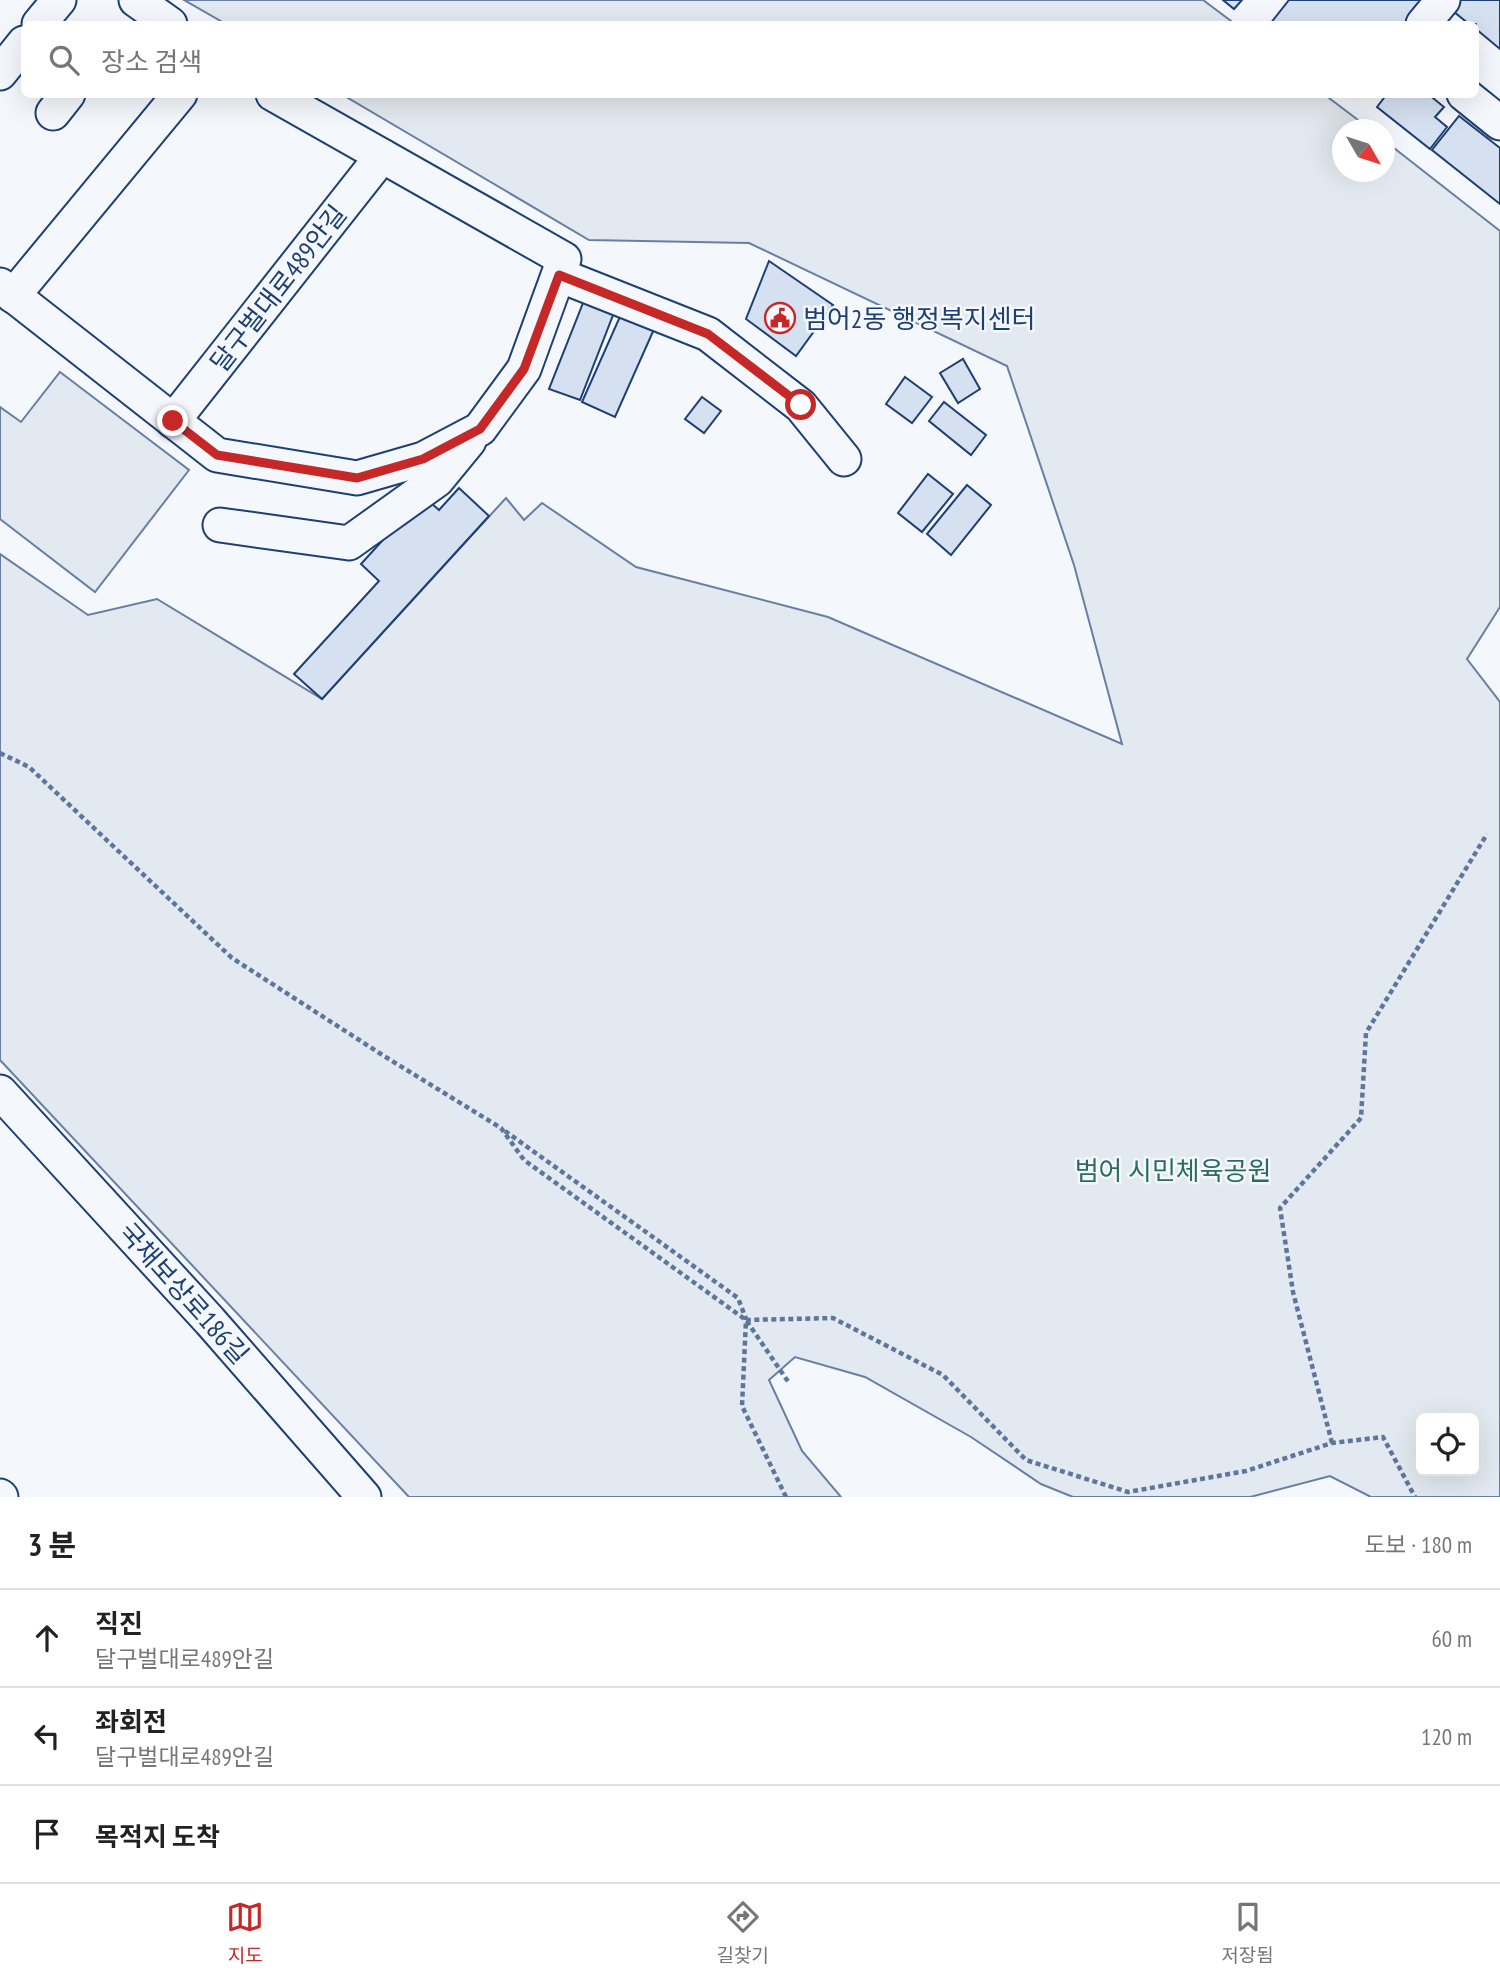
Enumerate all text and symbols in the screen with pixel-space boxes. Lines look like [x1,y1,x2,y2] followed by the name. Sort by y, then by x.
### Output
[21,21,1479,98] search box
[45,41,83,79] icon: search
[101,45,202,78] text: 장소 검색
[1332,119,1395,182] north arrow
[203,198,353,378] street label: 달구벌대로489안길
[763,301,797,335] public building icon: 범어2동 행정복지센터
[803,302,1036,335] place label: 범어2동 행정복지센터
[785,389,816,420] route start
[157,405,188,436] route end
[1075,1154,1271,1187] park label: 범어 시민체육공원
[112,1216,256,1370] street label: 국채보상로186길
[1416,1413,1479,1476] map controls
[1416,1413,1479,1476] button: locate
[28,1525,76,1564] text: 3 분
[1364,1530,1472,1559] text: 도보 · 180 m
[95,1607,143,1640] text: 직진
[28,1619,66,1657] icon: ahead
[1431,1624,1472,1653] text: 60 m
[95,1644,274,1673] text: 달구벌대로489안길
[95,1705,167,1738] text: 좌회전
[28,1717,66,1755] icon: left
[1421,1722,1472,1751] text: 120 m
[95,1742,274,1771] text: 달구벌대로489안길
[28,1815,66,1853] icon: arrive
[95,1820,220,1853] text: 목적지 도착
[226,1898,264,1967] tab: 지도
[717,1898,769,1967] tab: 길찾기
[1221,1898,1274,1967] tab: 저장됨

